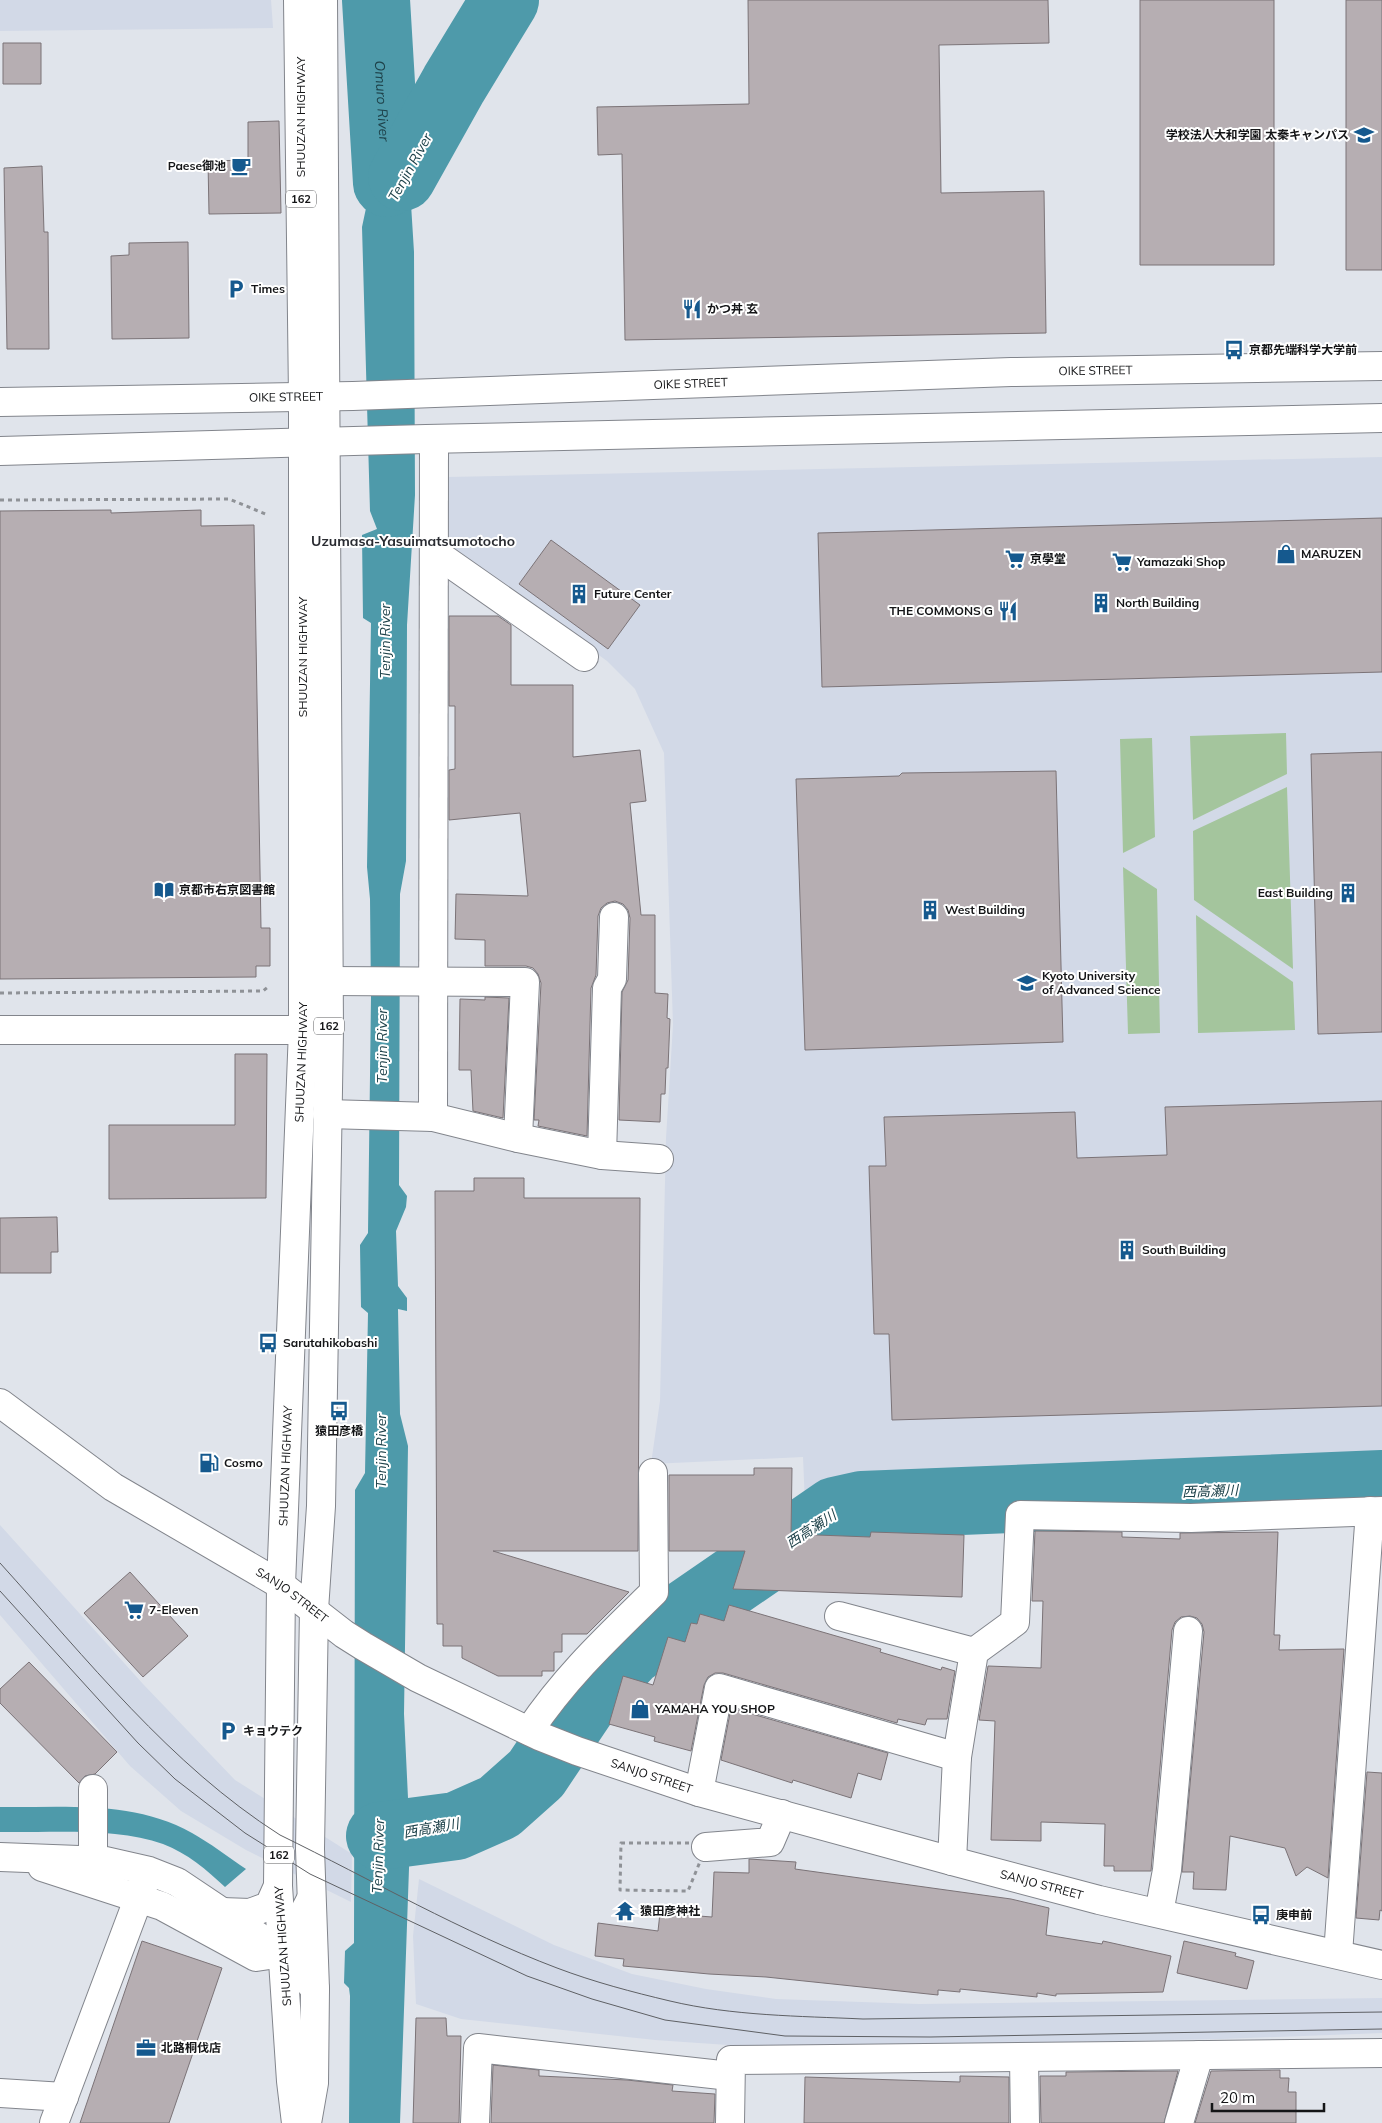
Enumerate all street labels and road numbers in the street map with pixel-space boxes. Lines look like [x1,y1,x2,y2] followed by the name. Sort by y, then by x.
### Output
[293,56,308,177] street label: SHUUZAN HIGHWAY
[286,190,316,208] road number: 162
[1058,362,1133,378] street label: OIKE STREET
[653,374,729,392] street label: OIKE STREET
[249,388,324,405] street label: OIKE STREET
[295,596,310,717] street label: SHUUZAN HIGHWAY
[291,1001,310,1123] street label: SHUUZAN HIGHWAY
[314,1018,344,1034] road number: 162
[275,1405,295,1526] street label: SHUUZAN HIGHWAY
[253,1564,332,1626] street label: SANJO STREET
[609,1755,696,1797] street label: SANJO STREET
[264,1846,294,1864] road number: 162
[998,1866,1086,1903] street label: SANJO STREET
[271,1885,294,2007] street label: SHUUZAN HIGHWAY

